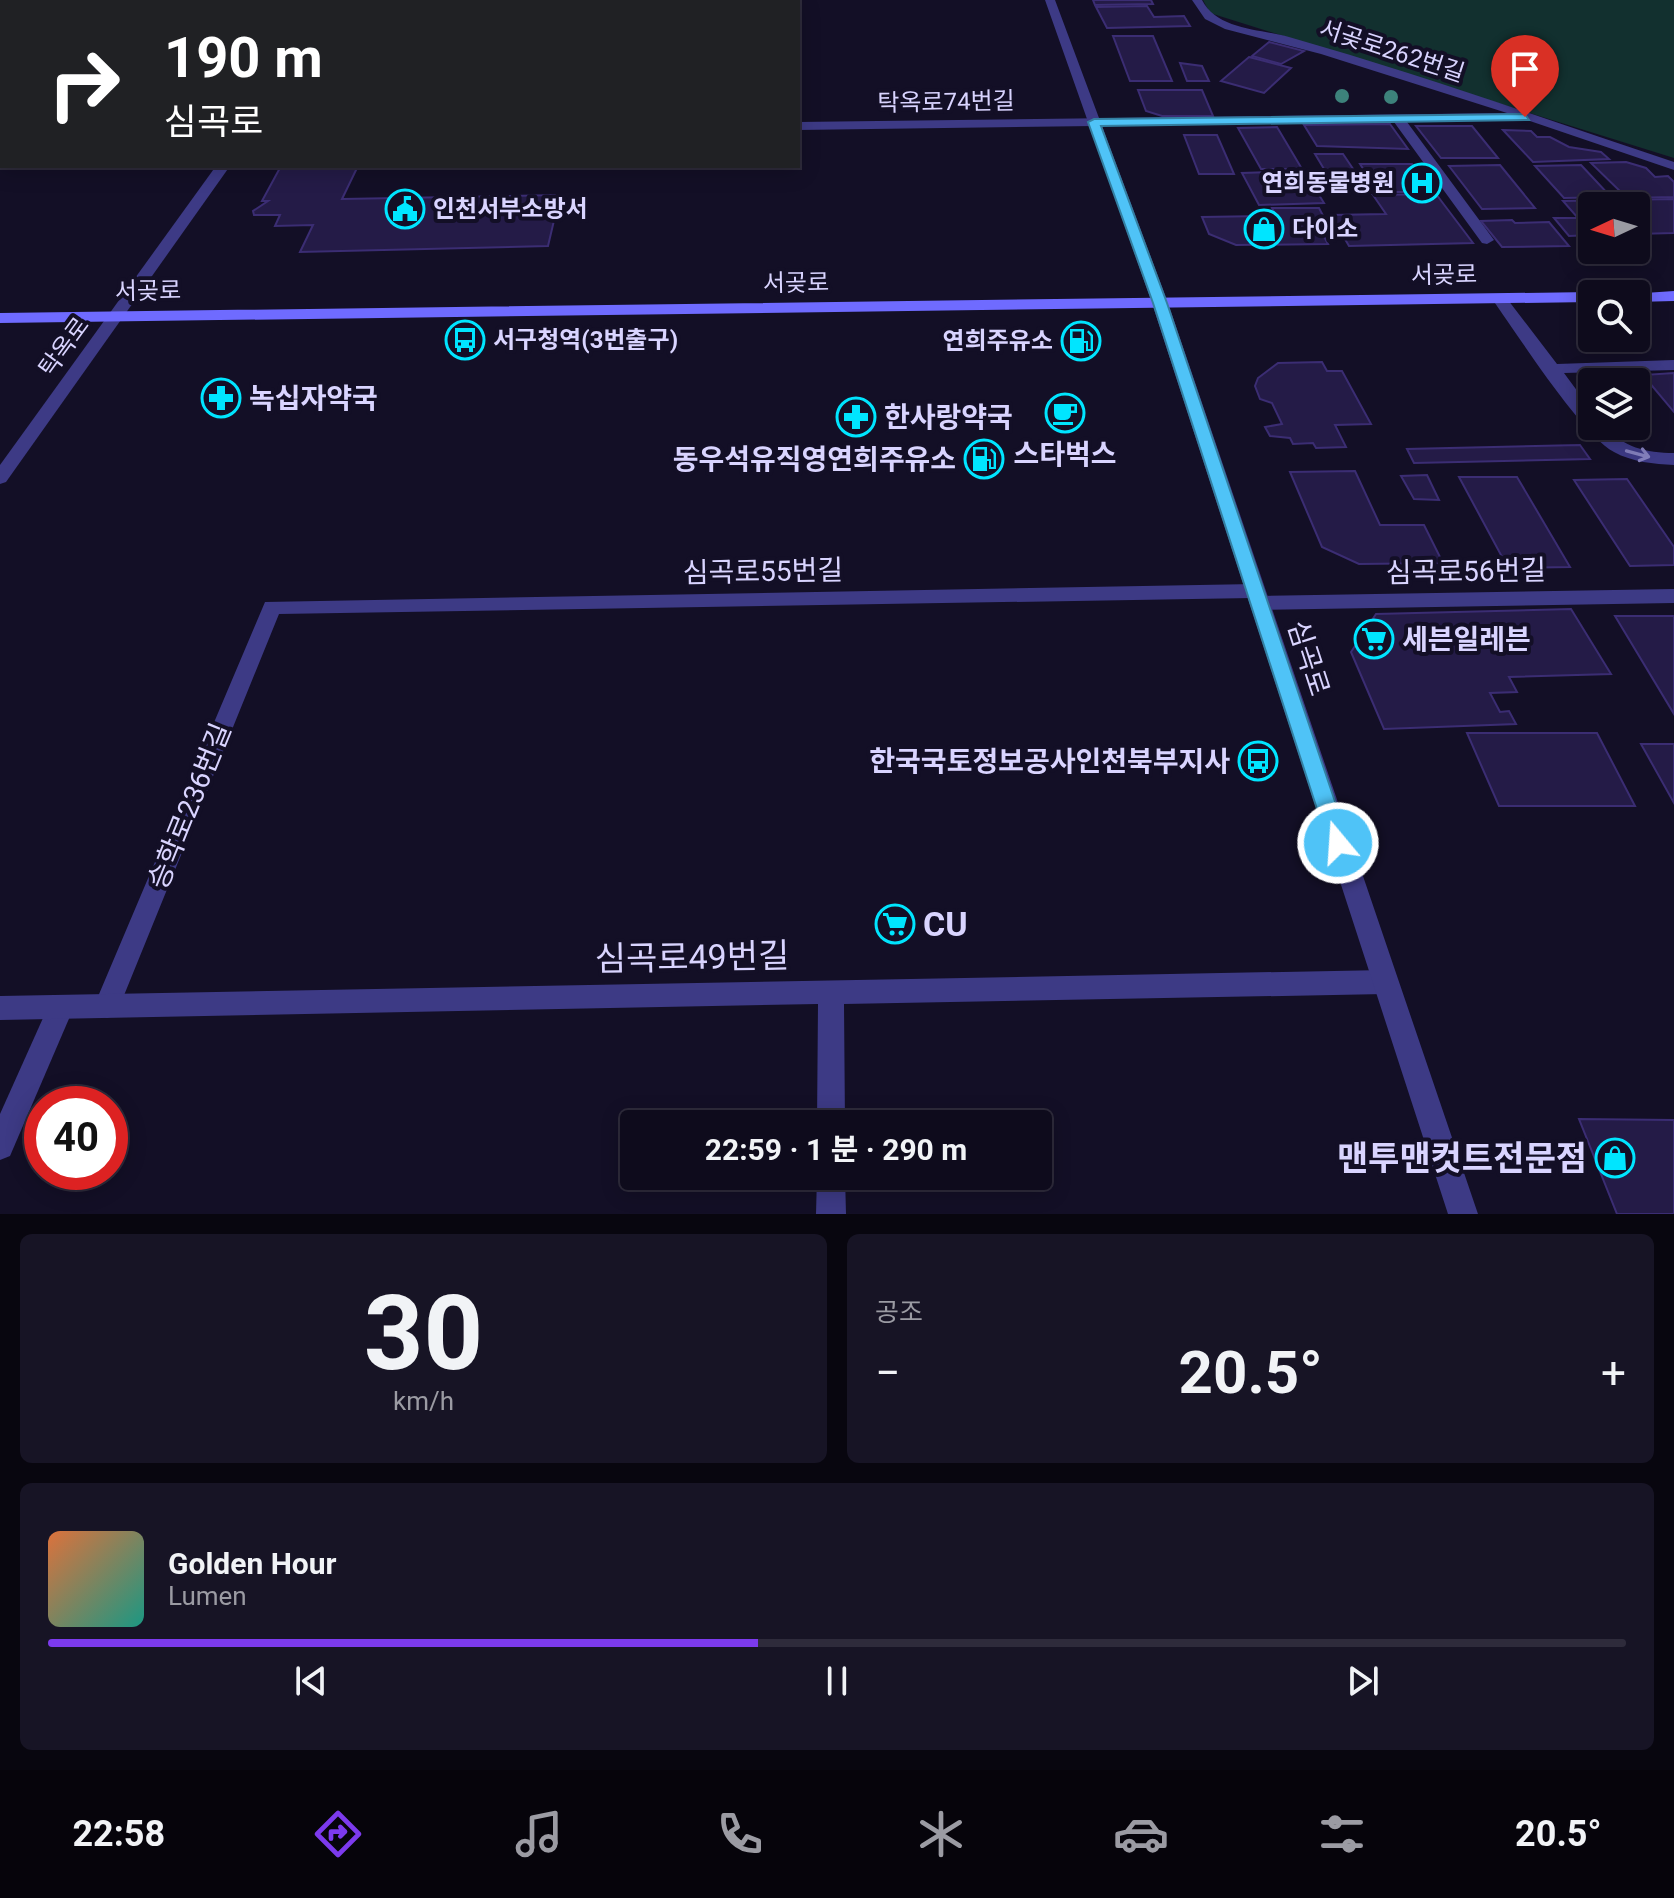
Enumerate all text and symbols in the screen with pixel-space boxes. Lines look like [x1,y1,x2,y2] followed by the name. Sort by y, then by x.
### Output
[1316,14,1468,88] street label: 서곶로262번길
[164,25,323,91] text: 190 m
[32,32,136,136] icon: right
[1491,35,1559,117] pin
[1503,47,1547,91] icon: arrive
[877,87,1015,117] street label: 탁옥로74번길
[164,101,263,143] text: 심곡로
[1401,162,1443,204] hospital icon: 연희동물병원
[1262,169,1394,197] place label: 연희동물병원
[384,188,426,230] public building icon: 인천서부소방서
[1578,192,1650,264] north arrow
[1578,192,1650,440] map controls
[433,195,588,223] place label: 인천서부소방서
[1243,208,1285,250] shop icon: 다이소
[1292,215,1358,243] place label: 다이소
[1411,260,1477,290] street label: 서곶로
[763,268,829,298] street label: 서곶로
[115,276,181,306] street label: 서곶로
[1578,280,1650,352] button: search
[33,312,95,382] street label: 탁옥로
[444,319,486,361] bus stop icon: 서구청역(3번출구)
[1060,320,1102,362] fuel station icon: 연희주유소
[493,326,678,354] place label: 서구청역(3번출구)
[943,327,1053,355] place label: 연희주유소
[1578,368,1650,440] button: layers
[200,377,242,419] pharmacy icon: 녹십자약국
[249,382,378,415] place label: 녹십자약국
[1044,392,1086,434] cafe icon: 스타벅스
[835,396,877,438] pharmacy icon: 한사랑약국
[884,401,1013,434] place label: 한사랑약국
[963,438,1005,480] fuel station icon: 동우석유직영연희주유소
[1013,438,1117,471] place label: 스타벅스
[673,443,956,476] place label: 동우석유직영연희주유소
[1624,448,1650,463] one-way arrow
[683,554,843,589] street label: 심곡로55번길
[1386,554,1546,589] street label: 심곡로56번길
[1281,616,1336,700] street label: 심곡로
[1353,618,1395,660] supermarket icon: 세븐일레븐
[1402,623,1531,656] place label: 세븐일레븐
[141,718,238,894] street label: 승학로236번길
[1237,740,1279,782] bus stop icon: 한국국토정보공사인천북부지사
[869,745,1230,778] place label: 한국국토정보공사인천북부지사
[1296,801,1380,885] position arrow
[874,903,916,945] supermarket icon: CU
[923,904,968,944] place label: CU
[594,935,790,979] street label: 심곡로49번길
[24,1086,128,1190] speed limit sign: 40
[705,1132,967,1167] text: 22:59 · 1 분 · 290 m
[1594,1137,1636,1179] shop icon: 맨투맨컷트전문점
[1337,1138,1587,1178] place label: 맨투맨컷트전문점
[364,1273,483,1394] text: 30
[875,1297,923,1327] text: 공조
[1179,1337,1323,1408] text: 20.5°
[875,1347,900,1399] text: −
[1601,1347,1626,1399] text: +
[393,1386,454,1416] text: km/h
[168,1546,337,1581] text: Golden Hour
[168,1581,247,1611] text: Lumen
[289,1659,333,1703] icon: previous
[815,1659,859,1703] icon: pause
[1341,1659,1385,1703] icon: next
[310,1806,366,1862] icon: directions
[511,1806,567,1862] icon: music
[712,1806,768,1862] icon: phone
[913,1806,969,1862] icon: climate
[1113,1806,1169,1862] icon: car
[1314,1806,1370,1862] icon: filters
[72,1813,165,1855] text: 22:58
[1515,1813,1602,1855] text: 20.5°

